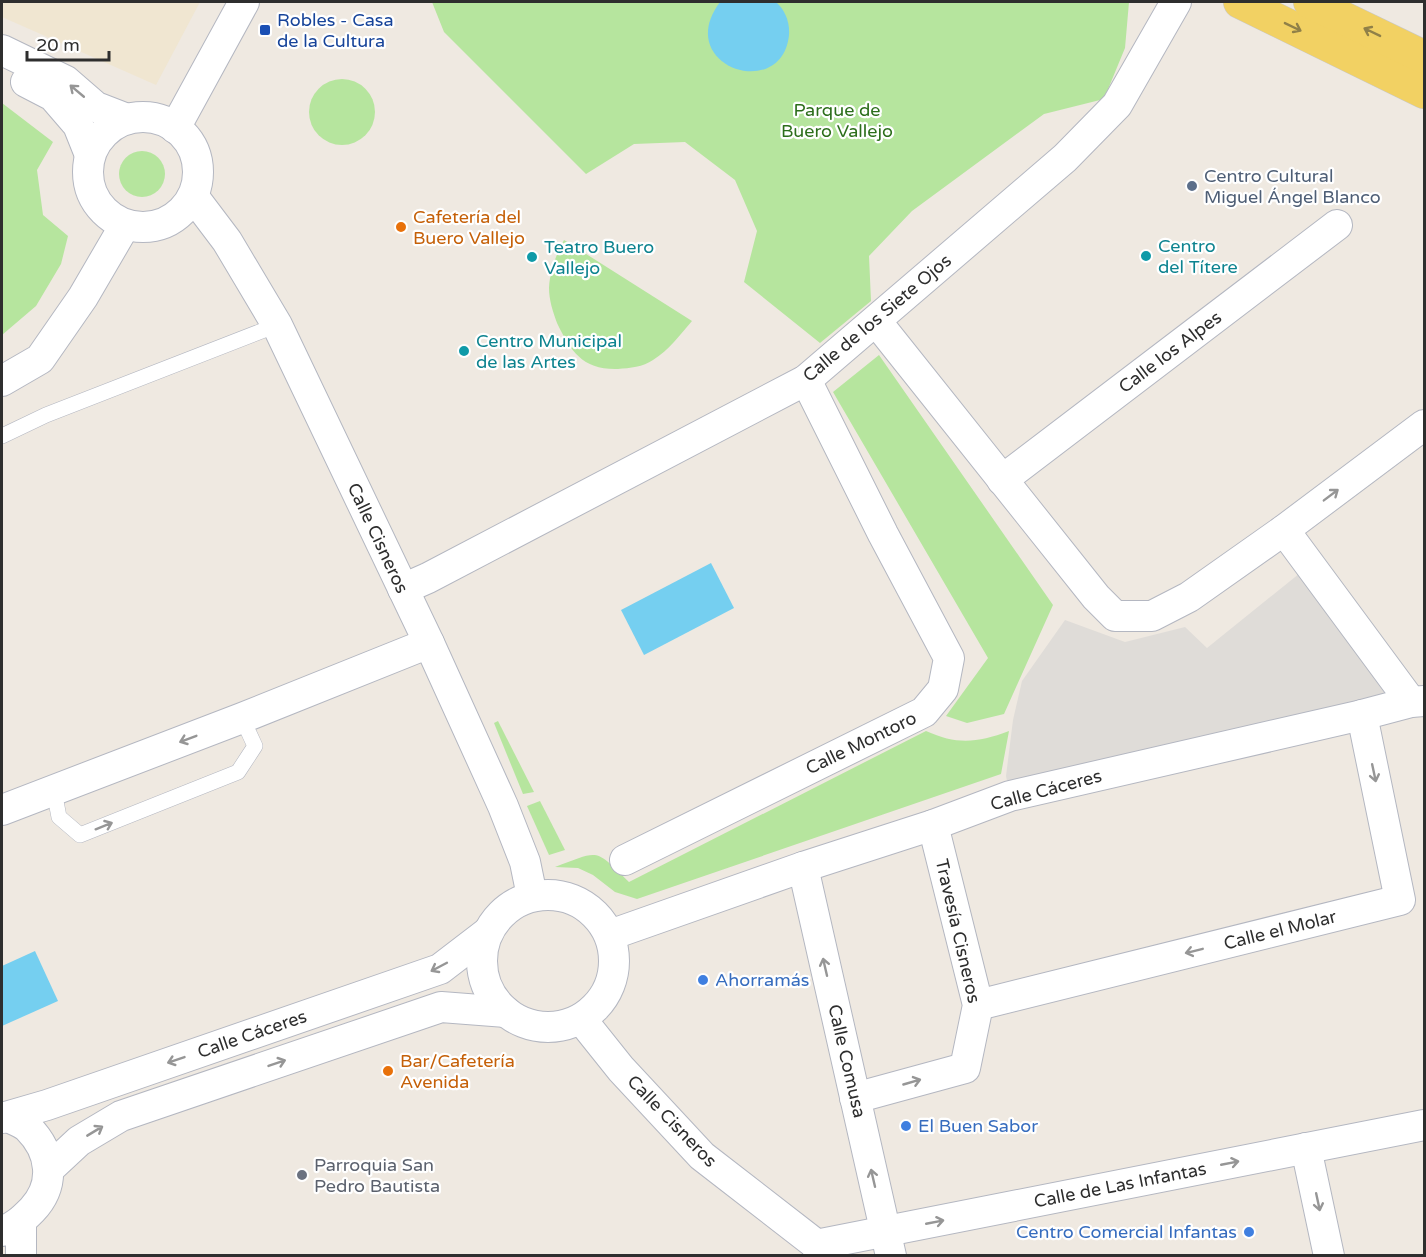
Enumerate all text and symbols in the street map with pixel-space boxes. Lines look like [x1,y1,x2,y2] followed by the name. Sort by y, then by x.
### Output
[277,9,394,52] place label: Robles - Casa de la Cultura
[1283,22,1301,34] one-way arrow
[258,23,272,37] marker: Robles - Casa de la Cultura
[27,24,110,62] scale bar
[1363,25,1381,37] one-way arrow
[36,34,80,56] text: 20 m
[69,84,85,97] one-way arrow
[781,99,893,142] park label: Parque de Buero Vallejo
[1204,165,1381,208] place label: Centro Cultural Miguel Ángel Blanco
[1185,179,1199,193] marker: Centro Cultural Miguel Ángel Blanco
[413,206,525,249] place label: Cafetería del Buero Vallejo
[394,220,408,234] marker: Cafetería del Buero Vallejo
[1158,235,1238,278] place label: Centro del Títere
[544,236,654,279] place label: Teatro Buero Vallejo
[798,249,956,387] street label: Calle de los Siete Ojos
[1139,249,1153,263] marker: Centro del Títere
[525,250,539,264] marker: Teatro Buero Vallejo
[1114,306,1226,398] street label: Calle los Alpes
[476,330,622,373] place label: Centro Municipal de las Artes
[457,344,471,358] marker: Centro Municipal de las Artes
[343,479,413,597] street label: Calle Cisneros
[1323,489,1339,502] one-way arrow
[802,707,920,779] street label: Calle Montoro
[179,735,198,746] one-way arrow
[1368,763,1380,782] one-way arrow
[988,765,1104,815] street label: Calle Cáceres
[94,819,112,830] one-way arrow
[931,857,985,1005] street label: Travesía Cisneros
[1221,905,1339,955] street label: Calle el Molar
[1185,946,1204,958] one-way arrow
[819,958,831,977] one-way arrow
[431,961,448,973] one-way arrow
[715,969,809,991] place label: Ahorramás
[696,973,710,987] marker: Ahorramás
[823,1002,871,1120] street label: Calle Comusa
[194,1005,310,1063] street label: Calle Cáceres
[400,1050,515,1093] place label: Bar/Cafetería Avenida
[167,1055,186,1066] one-way arrow
[267,1057,286,1068] one-way arrow
[381,1064,395,1078] marker: Bar/Cafetería Avenida
[623,1070,721,1172] street label: Calle Cisneros
[902,1076,921,1088] one-way arrow
[918,1115,1038,1137] place label: El Buen Sabor
[899,1119,913,1133] marker: El Buen Sabor
[86,1125,103,1137] one-way arrow
[314,1154,440,1197] place label: Parroquia San Pedro Bautista
[1032,1157,1208,1213] street label: Calle de Las Infantas
[1220,1157,1239,1169] one-way arrow
[295,1168,309,1182] marker: Parroquia San Pedro Bautista
[867,1169,879,1188] one-way arrow
[1313,1192,1324,1211] one-way arrow
[926,1215,945,1227] one-way arrow
[1016,1221,1237,1243] place label: Centro Comercial Infantas
[1242,1225,1256,1239] marker: Centro Comercial Infantas

